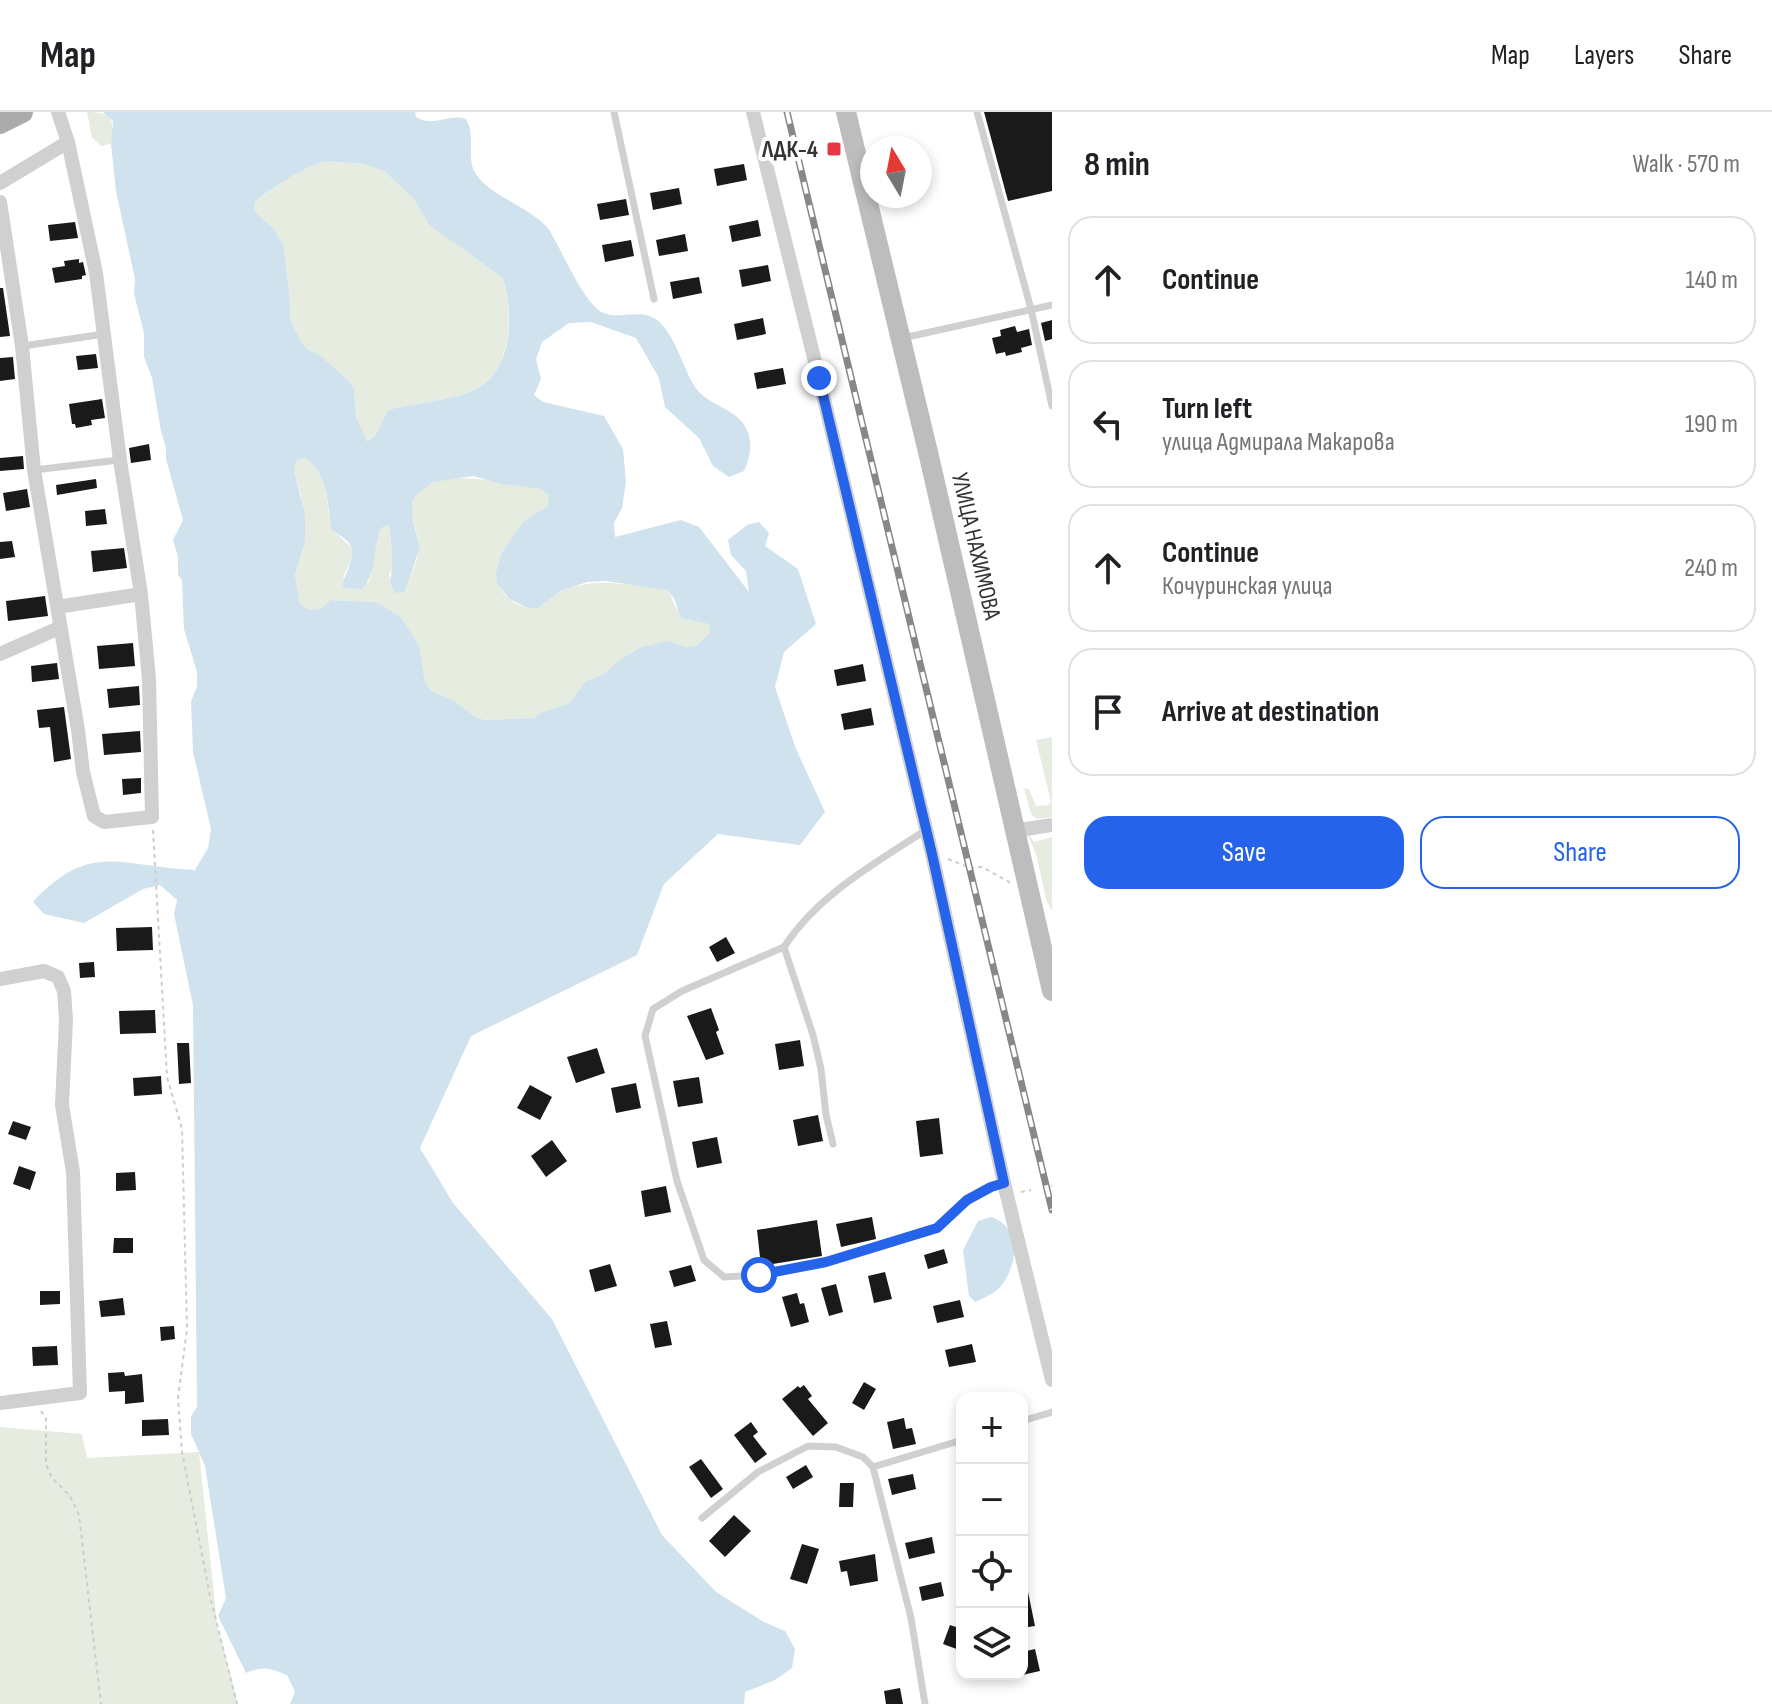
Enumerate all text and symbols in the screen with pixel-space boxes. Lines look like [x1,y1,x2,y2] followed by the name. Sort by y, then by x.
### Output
[40,33,96,78] text: Map
[1491,39,1530,72] text: Map
[1574,39,1634,72] text: Layers
[1678,39,1732,72] text: Share
[761,135,818,164] place label: ЛДК-4
[860,136,932,208] north arrow
[825,140,843,158] marker: ЛДК-4
[1084,144,1150,185] text: 8 min
[1632,149,1740,180] text: Walk · 570 m
[1086,258,1130,302] icon: ahead
[1162,262,1259,298] text: Continue
[1686,265,1738,296] text: 140 m
[801,360,837,396] route end
[1162,391,1252,427] text: Turn left
[1086,402,1130,446] icon: left
[1685,409,1738,440] text: 190 m
[1162,427,1395,458] text: улица Адмирала Макарова
[945,470,1007,623] street label: УЛИЦА НАХИМОВА
[1162,535,1259,571] text: Continue
[1086,546,1130,590] icon: ahead
[1684,553,1738,584] text: 240 m
[1162,571,1332,602] text: Кочуринская улица
[1086,690,1130,734] icon: arrive
[1162,694,1379,730] text: Arrive at destination
[1084,816,1404,889] button: Save
[1420,816,1740,889] button: Share
[741,1257,777,1293] route start
[956,1392,1028,1680] map controls
[956,1392,1028,1464] button: +
[956,1464,1028,1536] button: −
[956,1536,1028,1608] button: locate
[956,1608,1028,1680] button: layers

